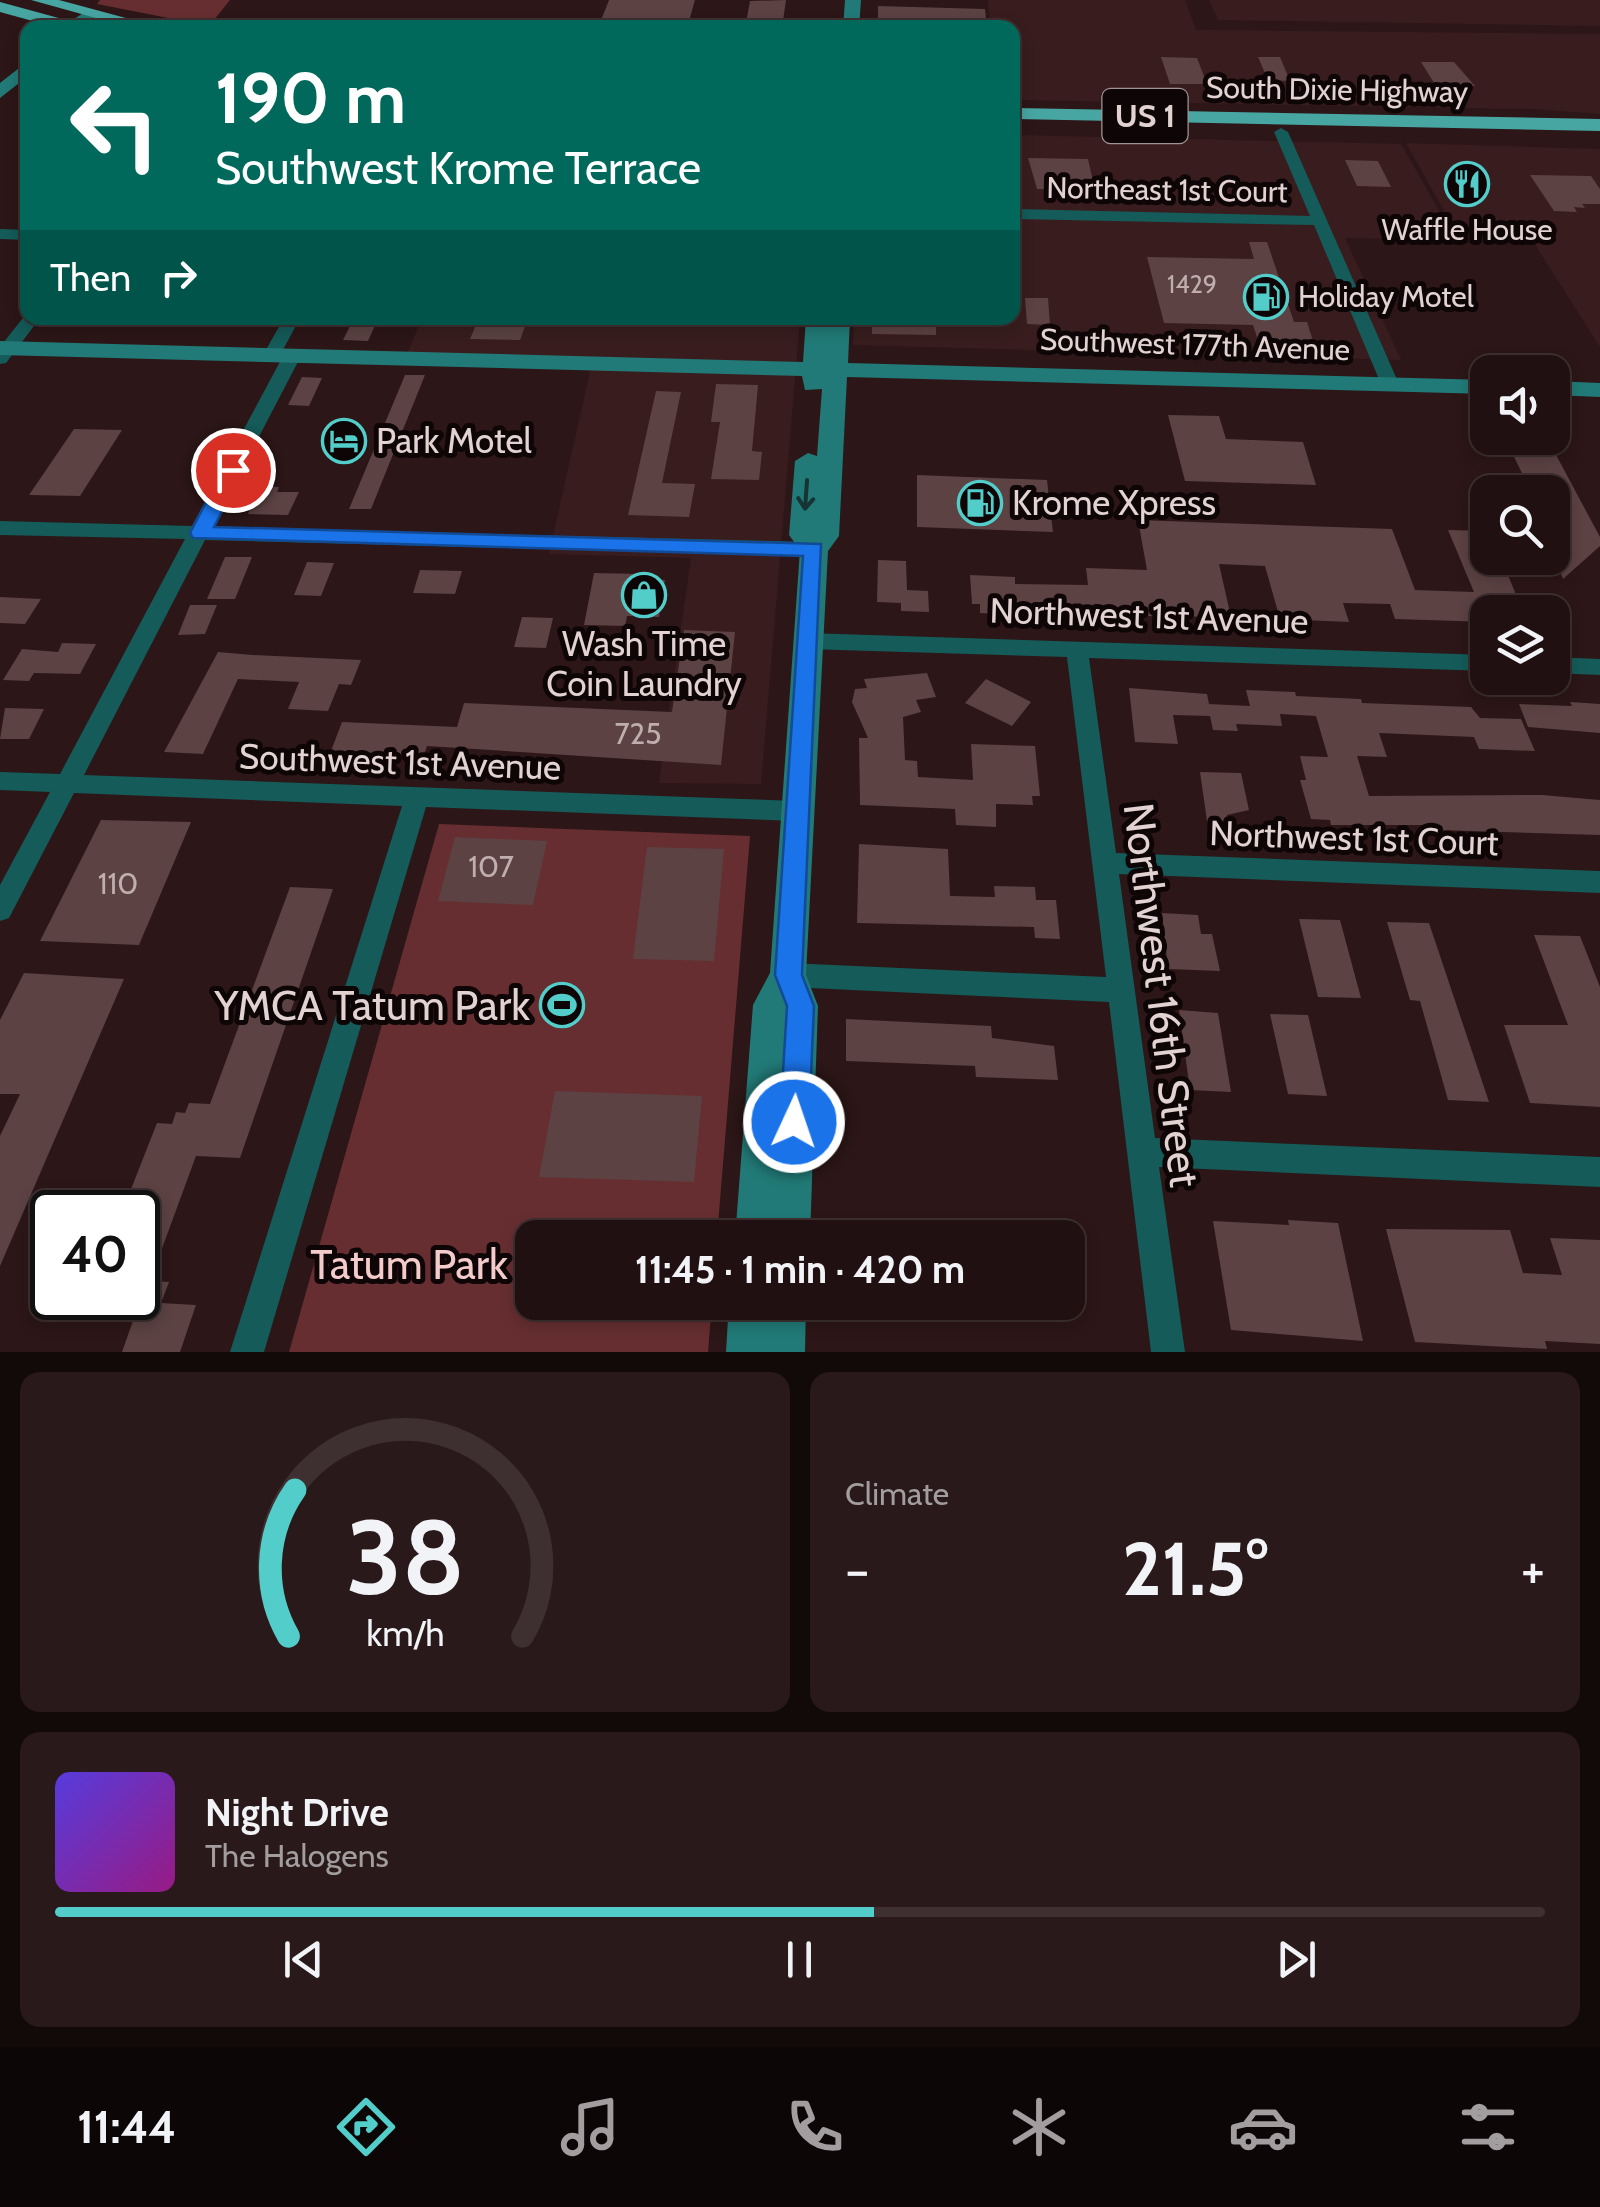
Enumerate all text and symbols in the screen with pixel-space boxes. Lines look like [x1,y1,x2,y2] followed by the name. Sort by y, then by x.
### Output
[215,55,406,141] text: 190 m
[50,60,180,190] icon: left
[1206,69,1468,110] street label: South Dixie Highway
[1102,89,1188,143] road number: US 1
[215,141,701,195] text: Southwest Krome Terrace
[1444,161,1490,207] restaurant icon: Waffle House
[1046,169,1288,210] street label: Northeast 1st Court
[1381,211,1553,248] place label: Waffle House
[151,250,206,305] icon: right
[50,254,131,301] text: Then
[1167,269,1217,299] house number: 1429
[1243,274,1289,320] fuel station icon: Holiday Motel
[1298,278,1474,315] place label: Holiday Motel
[1039,321,1351,368] street label: Southwest 177th Avenue
[1470,355,1570,695] map controls
[1470,355,1570,455] button: sound
[321,418,367,464] hotel icon: Park Motel
[376,419,533,462] place label: Park Motel
[191,428,276,513] pin
[206,443,261,498] icon: arrive
[1470,475,1570,575] button: search
[796,479,815,511] one-way arrow
[957,480,1003,526] fuel station icon: Krome Xpress
[1012,481,1216,524] place label: Krome Xpress
[621,572,667,618] shop icon: Wash Time Coin Laundry
[989,588,1309,643] street label: Northwest 1st Avenue
[1470,595,1570,695] button: layers
[546,622,742,705] place label: Wash Time Coin Laundry
[614,715,662,752] house number: 725
[238,734,562,789] street label: Southwest 1st Avenue
[1113,800,1211,1190] street label: Northwest 16th Street
[1209,811,1500,864] street label: Northwest 1st Court
[468,848,514,885] house number: 107
[98,865,138,902] house number: 110
[213,979,530,1031] place label: YMCA Tatum Park
[539,982,585,1028] sports icon: YMCA Tatum Park
[742,1070,846,1174] position arrow
[30,1190,160,1320] speed limit sign: 40
[310,1238,508,1290] park label: Tatum Park
[635,1246,965,1293] text: 11:45 · 1 min · 420 m
[845,1474,949,1513] text: Climate
[346,1494,464,1620] text: 38
[1122,1523,1268,1614] text: 21.5°
[845,1536,869,1603] text: −
[1521,1536,1545,1603] text: +
[366,1612,444,1655] text: km/h
[205,1789,389,1836] text: Night Drive
[205,1836,389,1875] text: The Halogens
[276,1932,331,1987] icon: previous
[772,1932,827,1987] icon: pause
[1269,1932,1324,1987] icon: next
[331,2092,401,2162] icon: directions
[555,2092,625,2162] icon: music
[780,2092,850,2162] icon: phone
[1004,2092,1074,2162] icon: climate
[1228,2092,1298,2162] icon: car
[1453,2092,1523,2162] icon: filters
[77,2100,176,2154] text: 11:44

